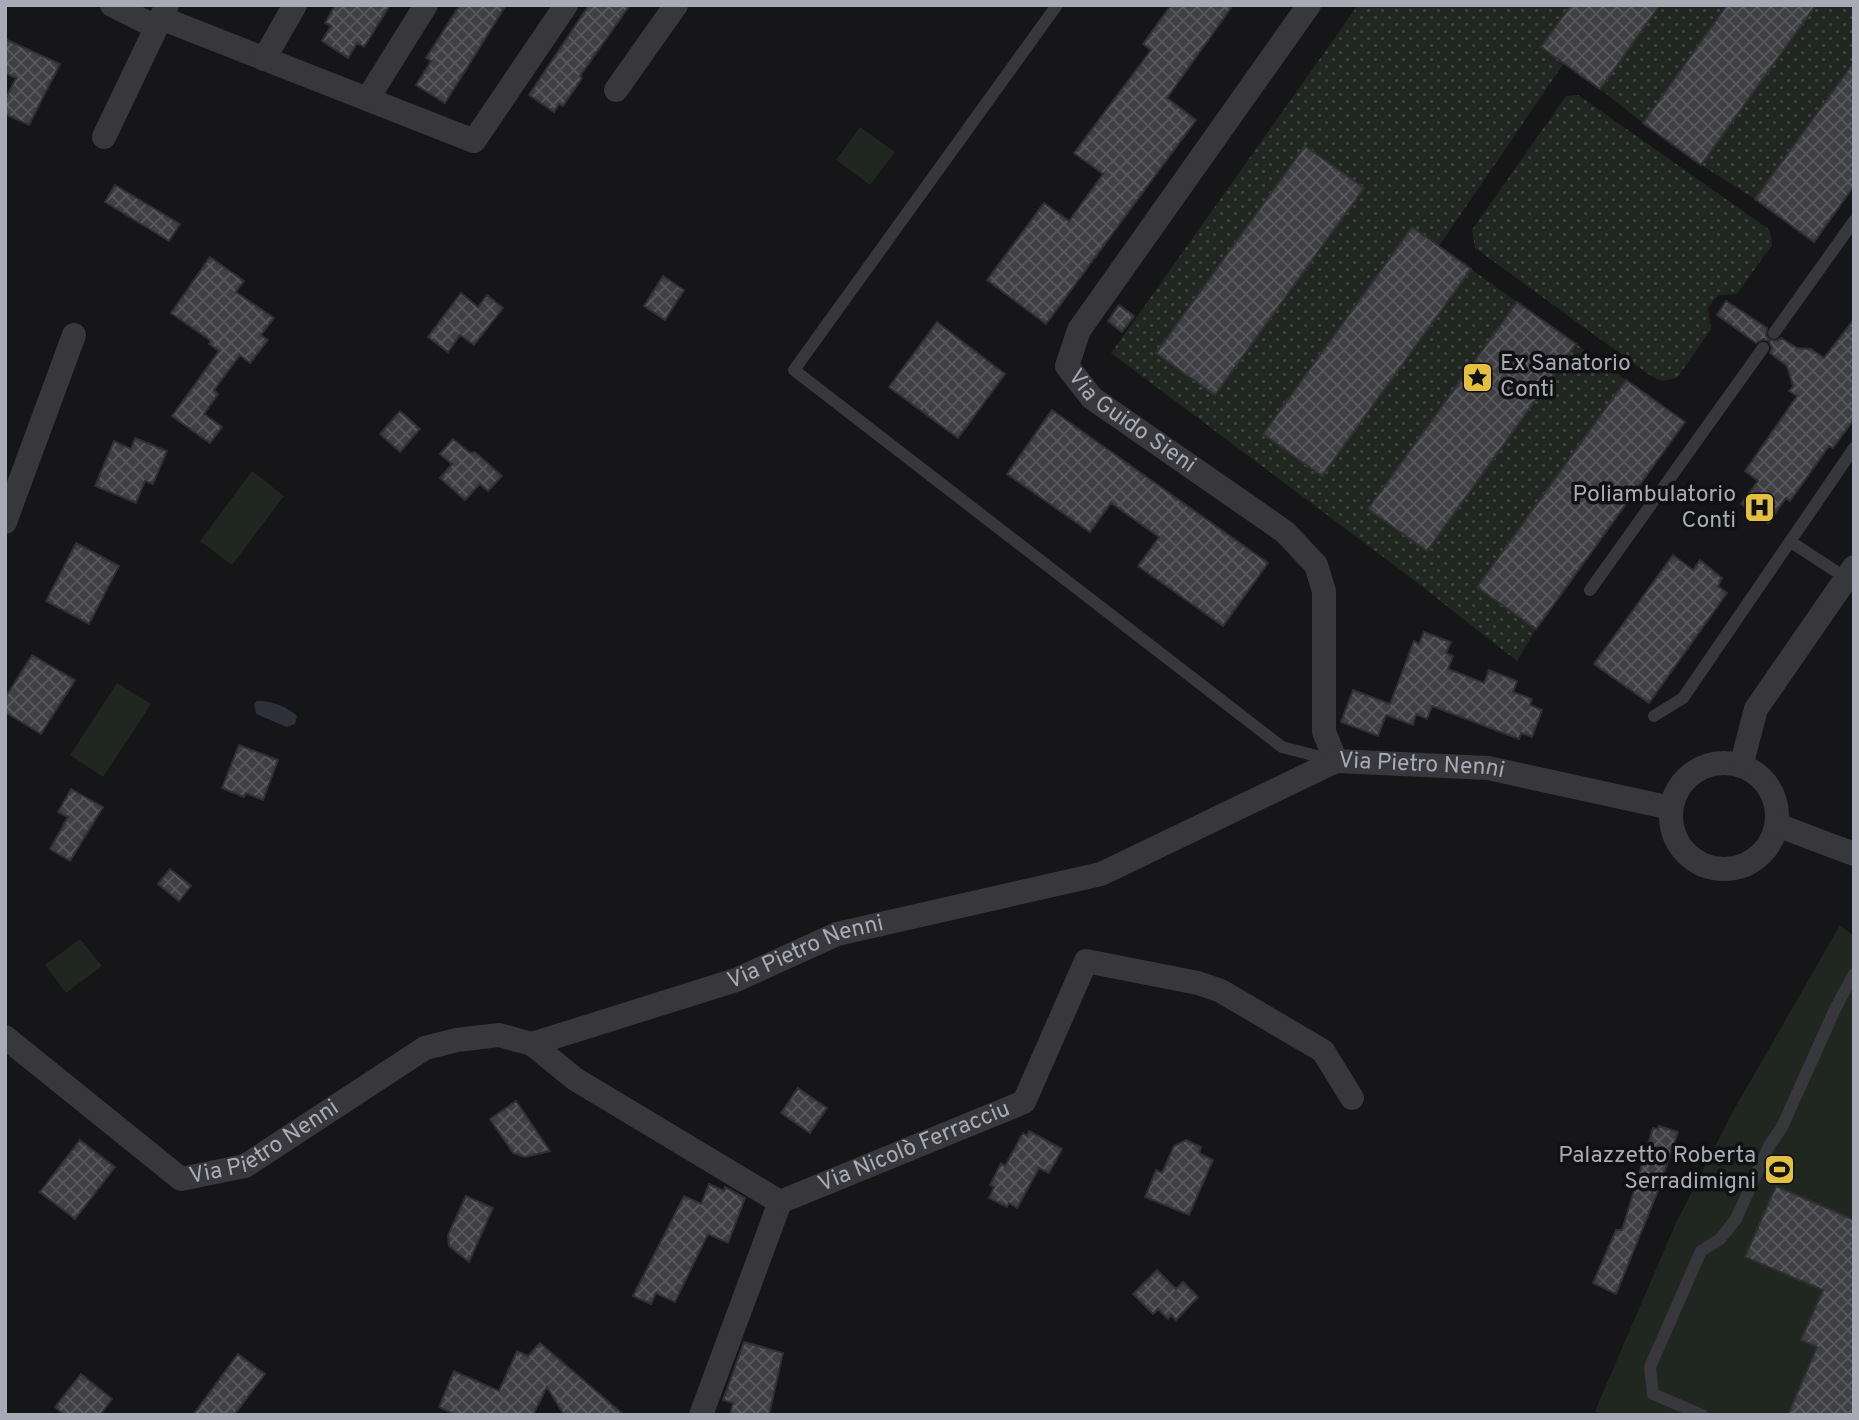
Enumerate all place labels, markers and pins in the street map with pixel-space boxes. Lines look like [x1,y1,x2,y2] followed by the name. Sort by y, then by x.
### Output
[1500,350,1631,405] place label: Ex Sanatorio Conti
[1460,360,1494,394] place icon: Ex Sanatorio Conti
[1573,481,1736,536] place label: Poliambulatorio Conti
[1742,491,1776,525] hospital icon: Poliambulatorio Conti
[1558,1142,1756,1197] place label: Palazzetto Roberta Serradimigni
[1762,1152,1796,1186] sports icon: Palazzetto Roberta Serradimigni

